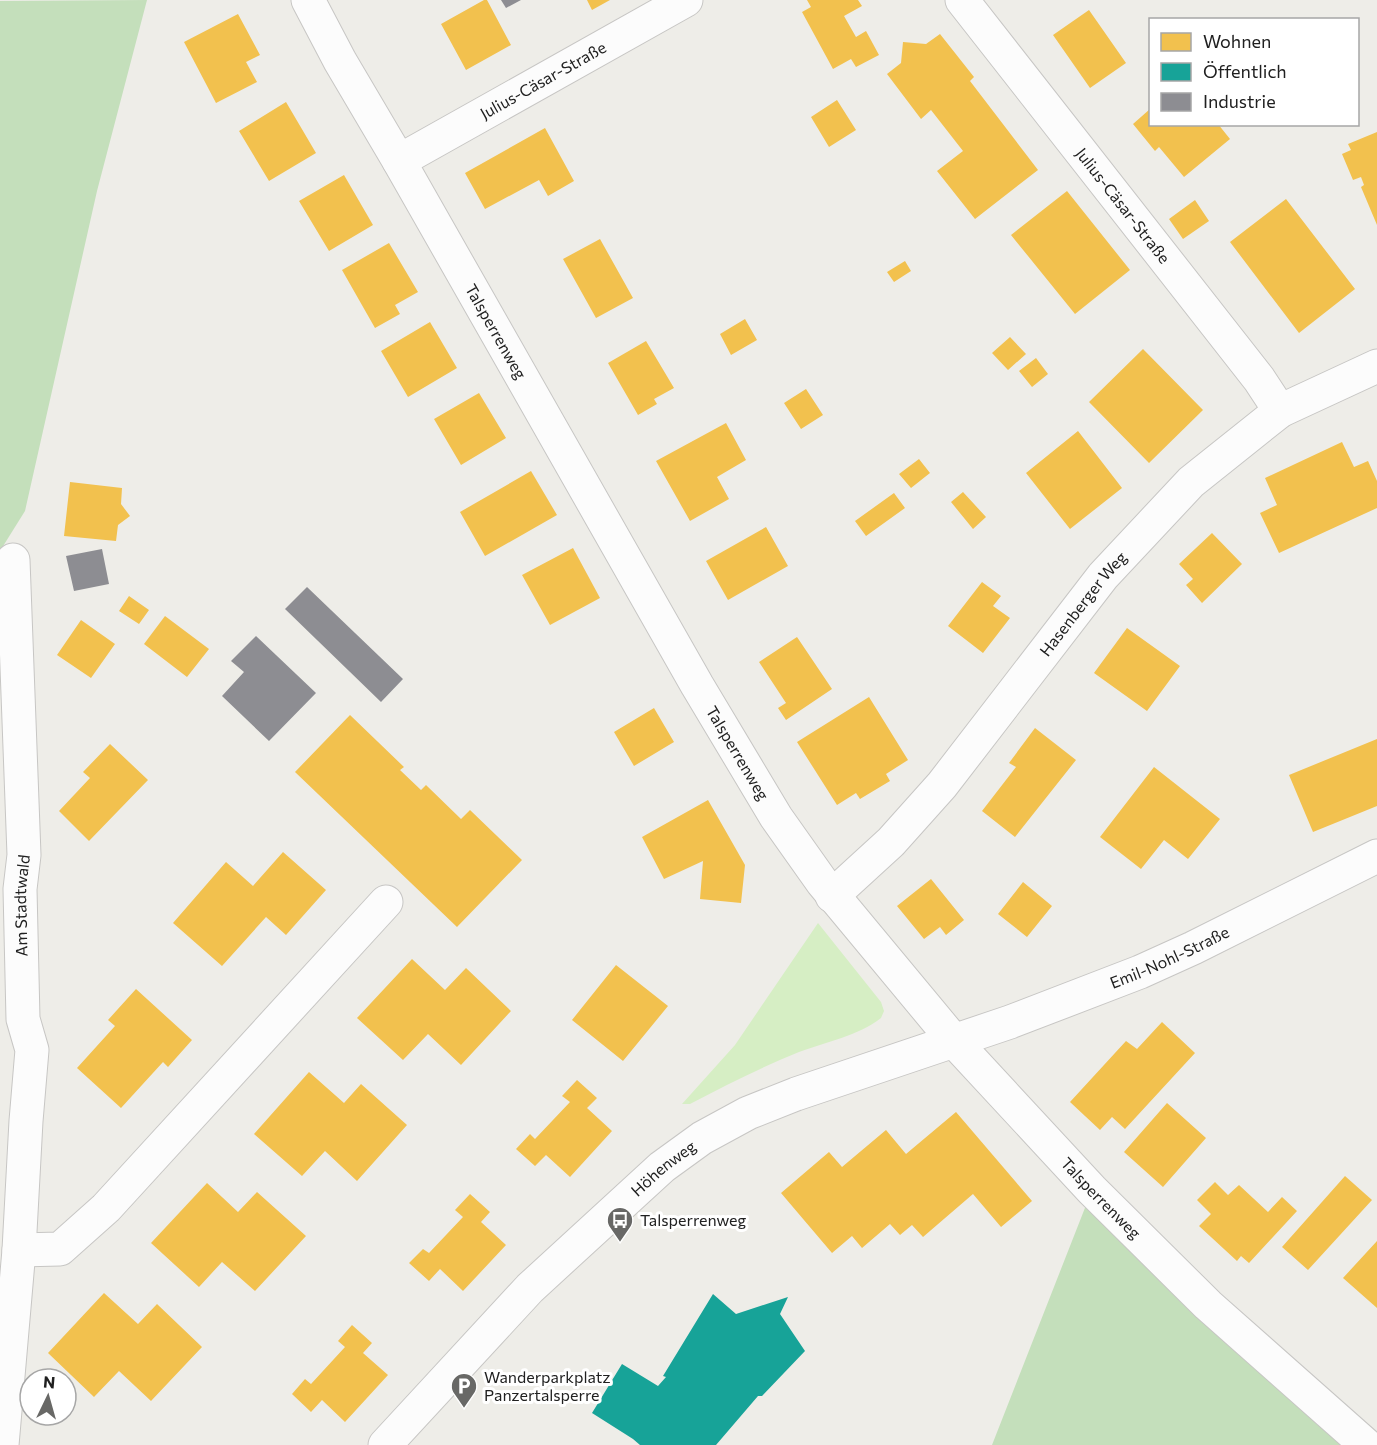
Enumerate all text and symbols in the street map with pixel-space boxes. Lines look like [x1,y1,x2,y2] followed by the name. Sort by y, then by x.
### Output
[1149,18,1359,126] legend
[1203,30,1271,52] text: Wohnen
[476,37,609,123] street label: Julius-Cäsar-Straße
[1203,60,1287,82] text: Öffentlich
[1203,90,1276,112] text: Industrie
[1072,144,1174,267] street label: Julius-Cäsar-Straße
[462,280,531,382] street label: Talsperrenweg
[1035,547,1130,660] street label: Hasenberger Weg
[703,702,774,803] street label: Talsperrenweg
[10,853,33,957] street label: Am Stadtwald
[1107,922,1232,992] street label: Emil-Nohl-Straße
[627,1136,699,1200] street label: Höhenweg
[1057,1153,1145,1242] street label: Talsperrenweg
[605,1205,635,1243] bus stop icon: Talsperrenweg
[640,1210,746,1229] place label: Talsperrenweg
[18,1367,78,1427] north arrow
[484,1367,610,1404] place label: Wanderparkplatz Panzertalsperre
[449,1371,479,1409] parking icon: Wanderparkplatz Panzertalsperre
[43,1372,56,1392] text: N

